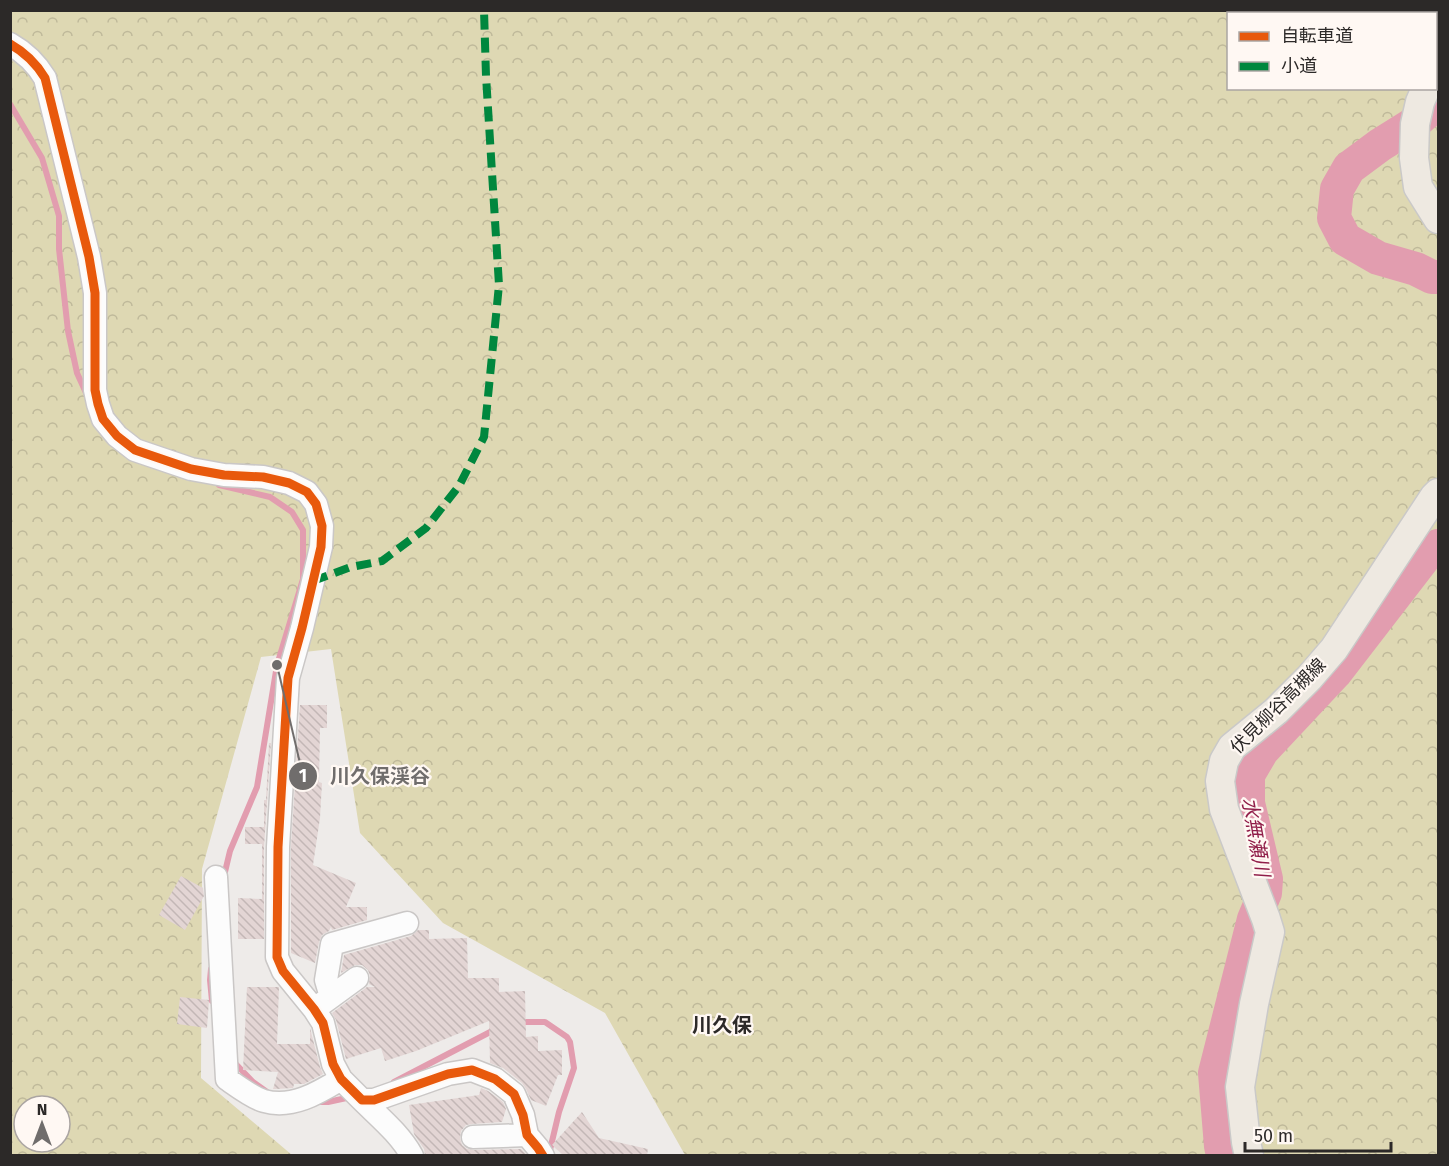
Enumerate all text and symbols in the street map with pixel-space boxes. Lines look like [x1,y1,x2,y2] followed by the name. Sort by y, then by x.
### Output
[1227,12,1437,90] legend
[1281,25,1353,47] text: 自転車道
[1281,55,1317,77] text: 小道
[1226,654,1330,758] street label: 伏見柳谷高槻線
[288,757,442,795] callout: 川久保渓谷
[330,764,430,788] text: 川久保渓谷
[299,765,307,787] text: 1
[1237,796,1275,880] water label: 水無瀬川
[692,1013,752,1037] district label: 川久保
[12,1094,72,1154] north arrow
[37,1100,47,1119] text: N
[1245,1115,1390,1153] scale bar
[1254,1125,1293,1147] text: 50 m

